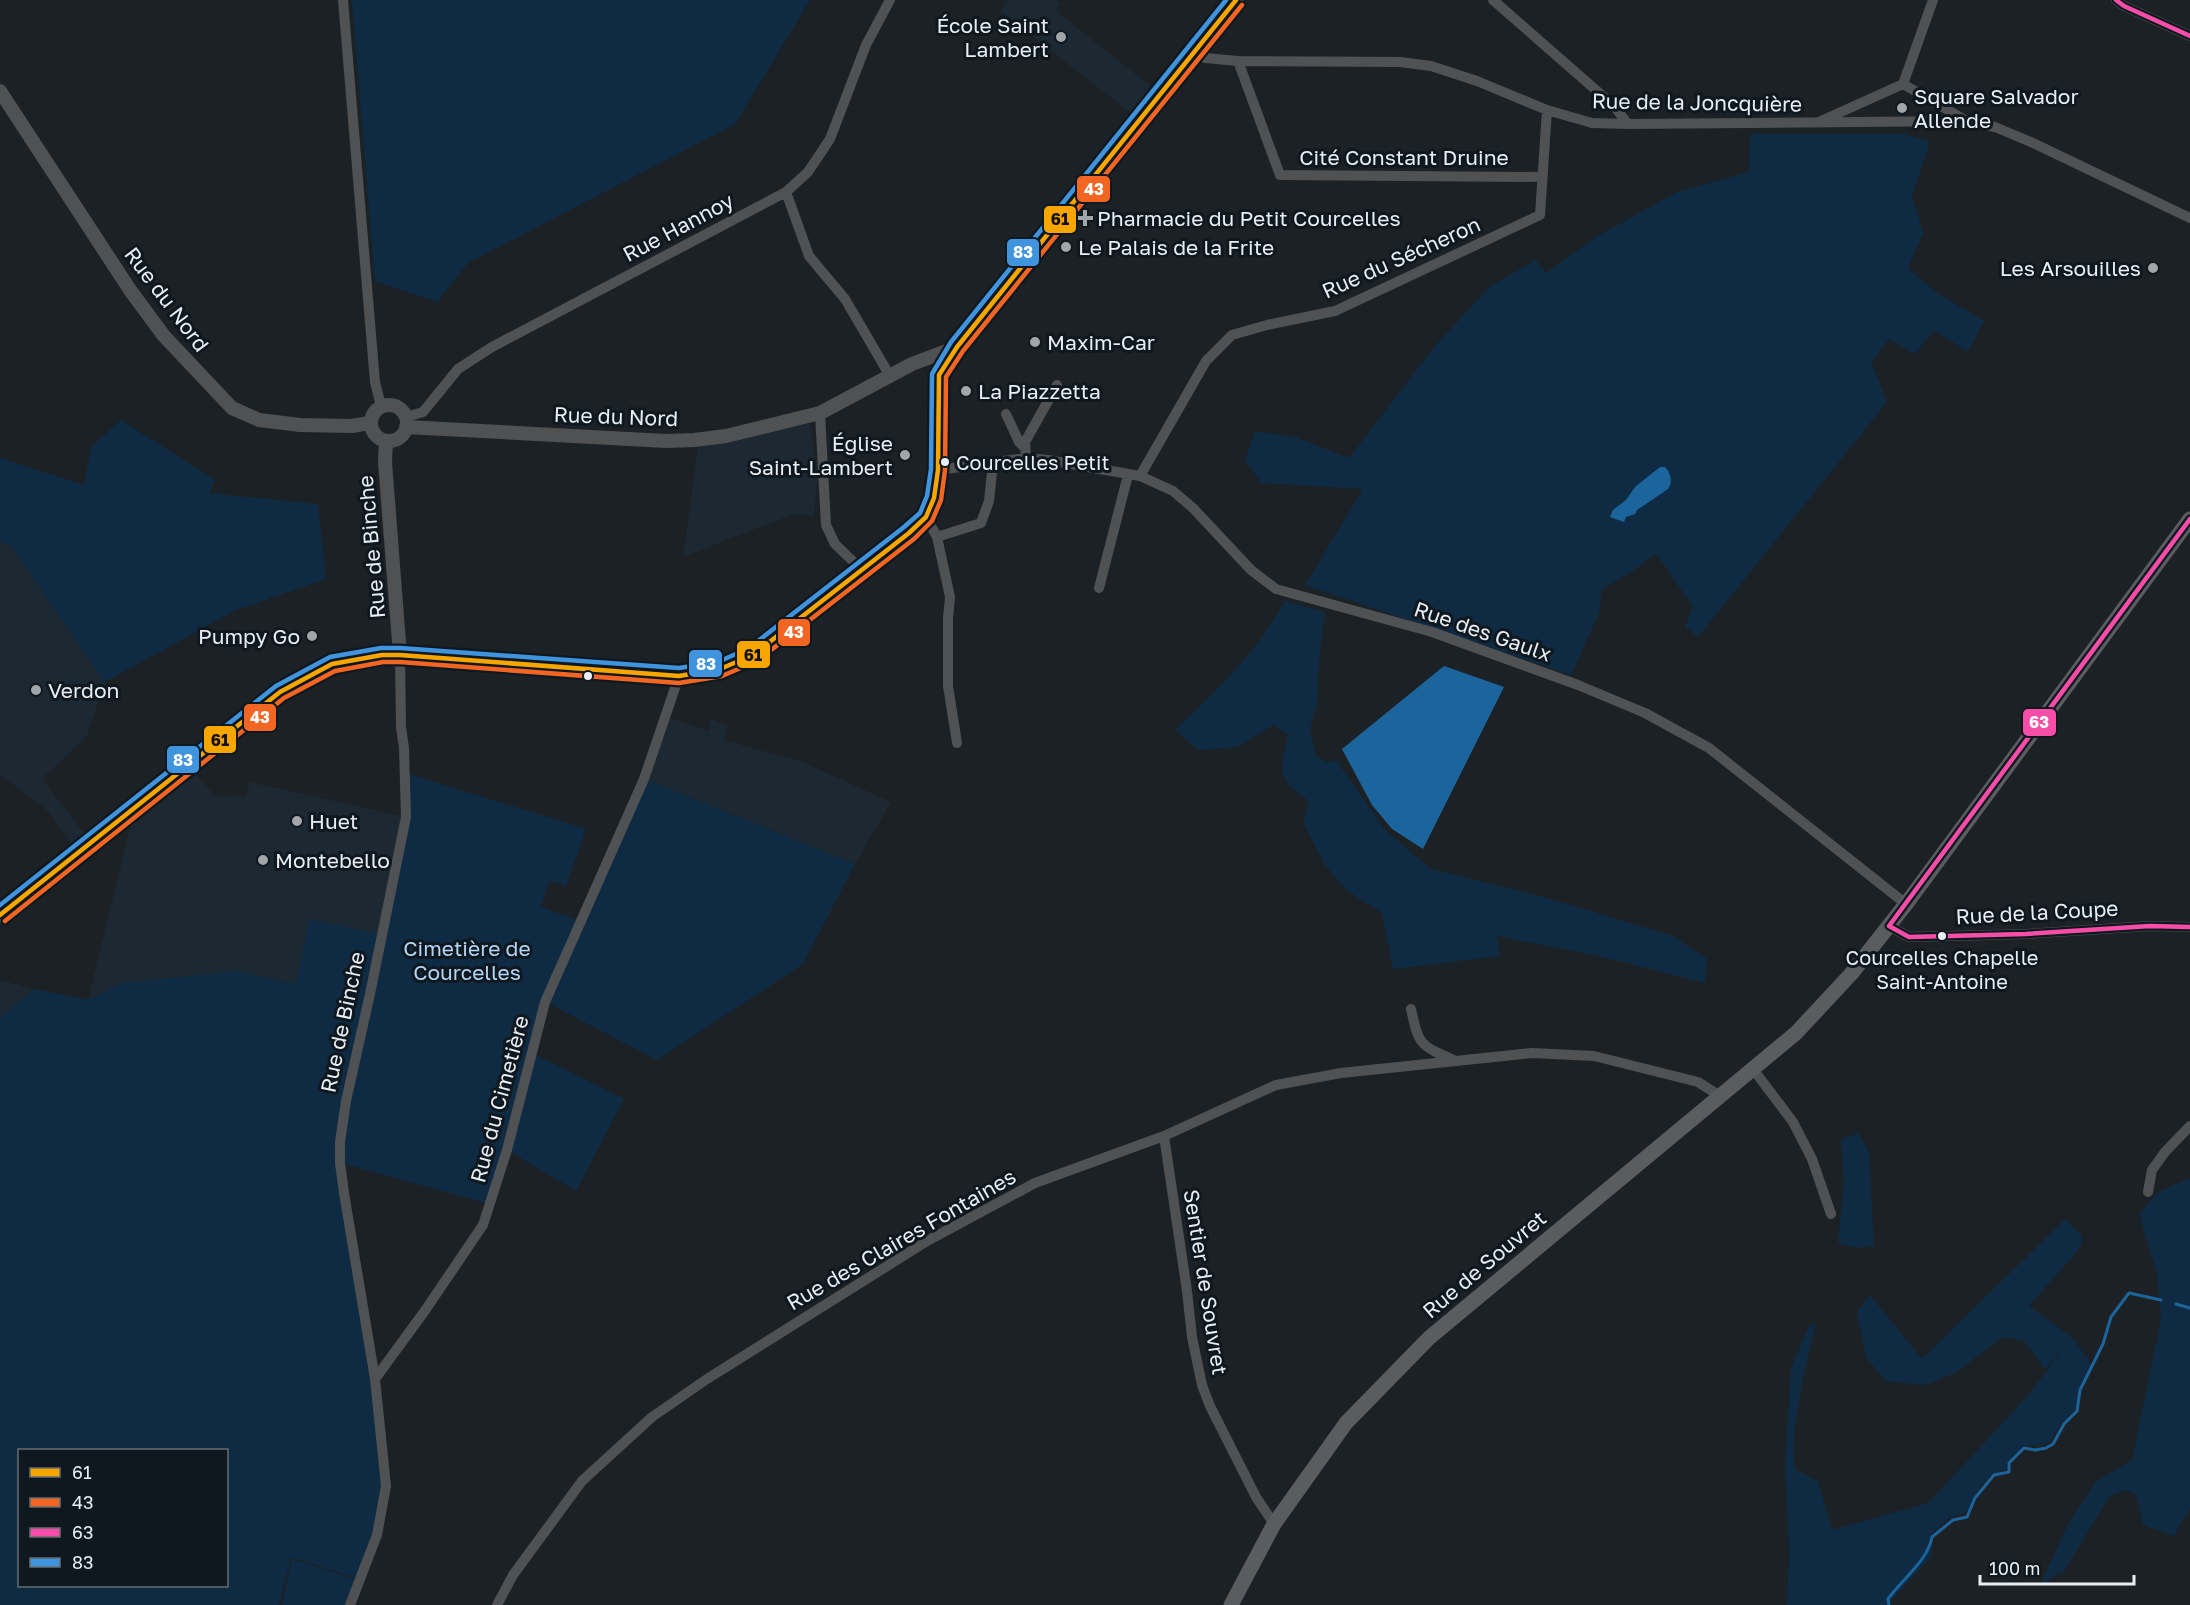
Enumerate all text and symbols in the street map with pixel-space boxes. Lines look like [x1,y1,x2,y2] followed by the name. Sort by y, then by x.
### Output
[936,12,1049,62] place label: École Saint Lambert
[1054,30,1068,44] marker: École Saint Lambert
[1914,83,2079,133] place label: Square Salvador Allende
[1592,87,1802,117] street label: Rue de la Joncquière
[1895,101,1909,115] marker: Square Salvador Allende
[1299,144,1509,170] street label: Cité Constant Druine
[1076,175,1111,203] line badge: 43
[1084,179,1104,199] text: 43
[618,187,738,267] street label: Rue Hannoy
[1043,205,1077,234] line badge: 61
[1097,205,1401,231] place label: Pharmacie du Petit Courcelles
[1051,209,1069,229] text: 61
[1318,210,1484,304] street label: Rue du Sécheron
[1078,211,1092,225] marker: Pharmacie du Petit Courcelles
[1078,234,1274,260] place label: Le Palais de la Frite
[1006,238,1040,267] line badge: 83
[1059,240,1073,254] marker: Le Palais de la Frite
[119,242,215,356] street label: Rue du Nord
[1013,242,1033,262] text: 83
[2000,255,2141,281] place label: Les Arsouilles
[2146,261,2160,275] marker: Les Arsouilles
[1047,329,1155,355] place label: Maxim-Car
[1028,335,1042,349] marker: Maxim-Car
[978,378,1101,404] place label: La Piazzetta
[959,384,973,398] marker: La Piazzetta
[553,401,679,431] street label: Rue du Nord
[749,430,893,480] place label: Église Saint-Lambert
[898,448,912,462] marker: Église Saint-Lambert
[956,450,1109,474] place label: Courcelles Petit
[939,456,951,468] marker: Courcelles Petit
[352,474,390,620] street label: Rue de Binche
[1411,595,1556,667] street label: Rue des Gaulx
[777,618,811,647] line badge: 43
[784,622,804,642] text: 43
[198,623,300,649] place label: Pumpy Go
[305,629,319,643] marker: Pumpy Go
[736,640,771,669] line badge: 61
[744,645,762,665] text: 61
[688,649,723,678] line badge: 83
[696,654,716,674] text: 83
[582,670,594,682] unlabelled marker
[48,677,119,703] place label: Verdon
[29,683,43,697] marker: Verdon
[243,703,277,732] line badge: 43
[250,707,270,727] text: 43
[2022,708,2057,737] line badge: 63
[2029,712,2049,732] text: 63
[203,725,237,754] line badge: 61
[211,730,229,750] text: 61
[166,745,200,774] line badge: 83
[173,750,193,770] text: 83
[309,808,358,834] place label: Huet
[290,814,304,828] marker: Huet
[275,847,390,873] place label: Montebello
[256,853,270,867] marker: Montebello
[1955,895,2119,929] street label: Rue de la Coupe
[1936,930,1948,942] marker: Courcelles Chapelle Saint-Antoine
[403,935,531,985] park label: Cimetière de Courcelles
[1846,945,2038,993] place label: Courcelles Chapelle Saint-Antoine
[314,949,370,1095] street label: Rue de Binche
[464,1013,534,1185] street label: Rue du Cimetière
[782,1163,1020,1315] street label: Rue des Claires Fontaines
[1179,1187,1233,1377] street label: Sentier de Souvret
[1417,1205,1551,1323] street label: Rue de Souvret
[18,1449,228,1587] legend
[72,1461,92,1483] text: 61
[72,1491,94,1513] text: 43
[72,1521,93,1543] text: 63
[1980,1548,2134,1586] scale bar
[72,1551,94,1573] text: 83
[1989,1557,2040,1579] text: 100 m

